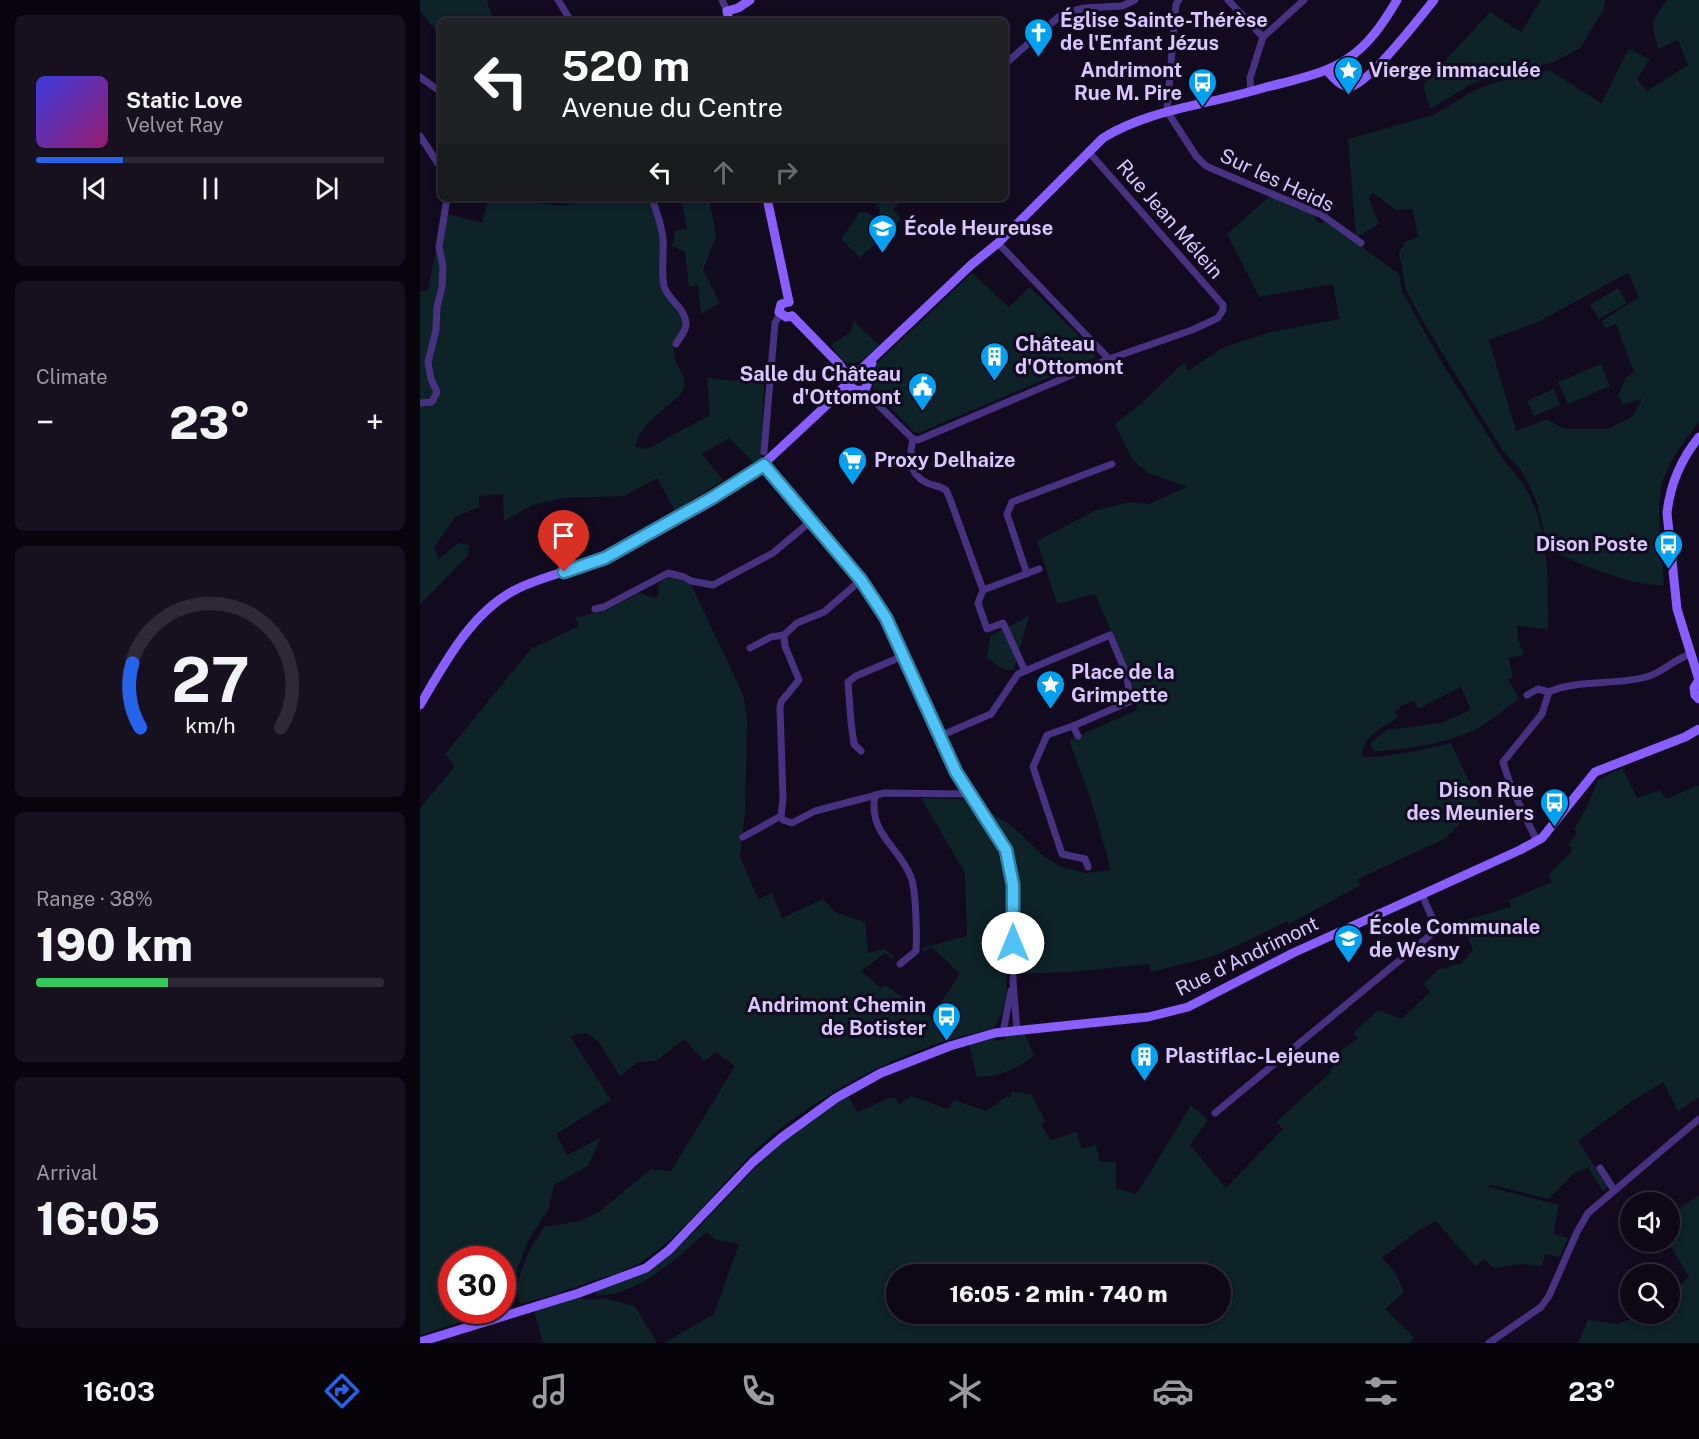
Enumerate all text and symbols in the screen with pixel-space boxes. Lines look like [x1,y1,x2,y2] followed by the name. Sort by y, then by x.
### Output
[1060,7,1268,55] place label: Église Sainte-Thérèse de l'Enfant Jézus
[1023,16,1055,58] church icon: Église Sainte-Thérèse de l'Enfant Jézus
[561,41,690,90] text: 520 m
[462,42,540,120] icon: left
[1332,54,1364,96] place icon: Vierge immaculée
[1074,58,1182,105] place label: Andrimont Rue M. Pire
[1369,58,1541,82] place label: Vierge immaculée
[1187,66,1219,108] bus stop icon: Andrimont Rue M. Pire
[126,87,243,113] text: Static Love
[561,91,783,123] text: Avenue du Centre
[126,113,224,137] text: Velvet Ray
[1216,143,1338,217] street label: Sur les Heids
[1112,155,1228,283] street label: Rue Jean Mélein
[644,156,677,189] icon: left
[707,156,740,189] icon: ahead
[770,156,803,189] icon: right
[78,172,111,205] icon: previous
[194,172,227,205] icon: pause
[310,172,343,205] icon: next
[867,212,899,254] school or university icon: École Heureuse
[904,215,1053,240] place label: École Heureuse
[1015,332,1124,379] place label: Château d'Ottomont
[978,340,1010,382] building icon: Château d'Ottomont
[739,362,901,409] place label: Salle du Château d'Ottomont
[36,365,108,389] text: Climate
[906,370,938,412] public building icon: Salle du Château d'Ottomont
[169,396,251,449] text: 23°
[36,403,54,441] text: −
[366,403,384,441] text: +
[837,444,869,486] supermarket icon: Proxy Delhaize
[874,448,1016,472] place label: Proxy Delhaize
[538,510,589,572] pin
[547,519,580,552] icon: arrive
[1653,528,1685,570] bus stop icon: Dison Poste
[1536,532,1648,556] place label: Dison Poste
[171,644,249,717] text: 27
[1071,660,1175,707] place label: Place de la Grimpette
[1034,668,1066,710] place icon: Place de la Grimpette
[185,714,235,739] text: km/h
[1406,778,1534,825] place label: Dison Rue des Meuniers
[1539,786,1571,828] bus stop icon: Dison Rue des Meuniers
[36,887,153,911] text: Range · 38%
[981,911,1045,975] position arrow
[1172,911,1322,1001] street label: Rue d'Andrimont
[1369,914,1540,962] place label: École Communale de Wesny
[36,918,193,971] text: 190 km
[1332,922,1364,964] school or university icon: École Communale de Wesny
[747,993,926,1040] place label: Andrimont Chemin de Botister
[931,1000,963,1042] bus stop icon: Andrimont Chemin de Botister
[1128,1040,1160,1082] building icon: Plastiflac-Lejeune
[1165,1044,1340,1068] place label: Plastiflac-Lejeune
[36,1161,98,1185] text: Arrival
[36,1192,160,1245] text: 16:05
[1620,1192,1680,1324] map controls
[1620,1192,1680,1252] button: sound
[438,1246,516,1324] speed limit sign: 30
[1620,1264,1680,1324] button: search
[949,1281,1168,1307] text: 16:05 · 2 min · 740 m
[321,1370,363,1412] icon: directions
[529,1370,571,1412] icon: music
[737,1370,779,1412] icon: phone
[944,1370,986,1412] icon: climate
[1152,1370,1194,1412] icon: car
[1360,1370,1402,1412] icon: filters
[83,1375,155,1407] text: 16:03
[1568,1375,1616,1407] text: 23°

